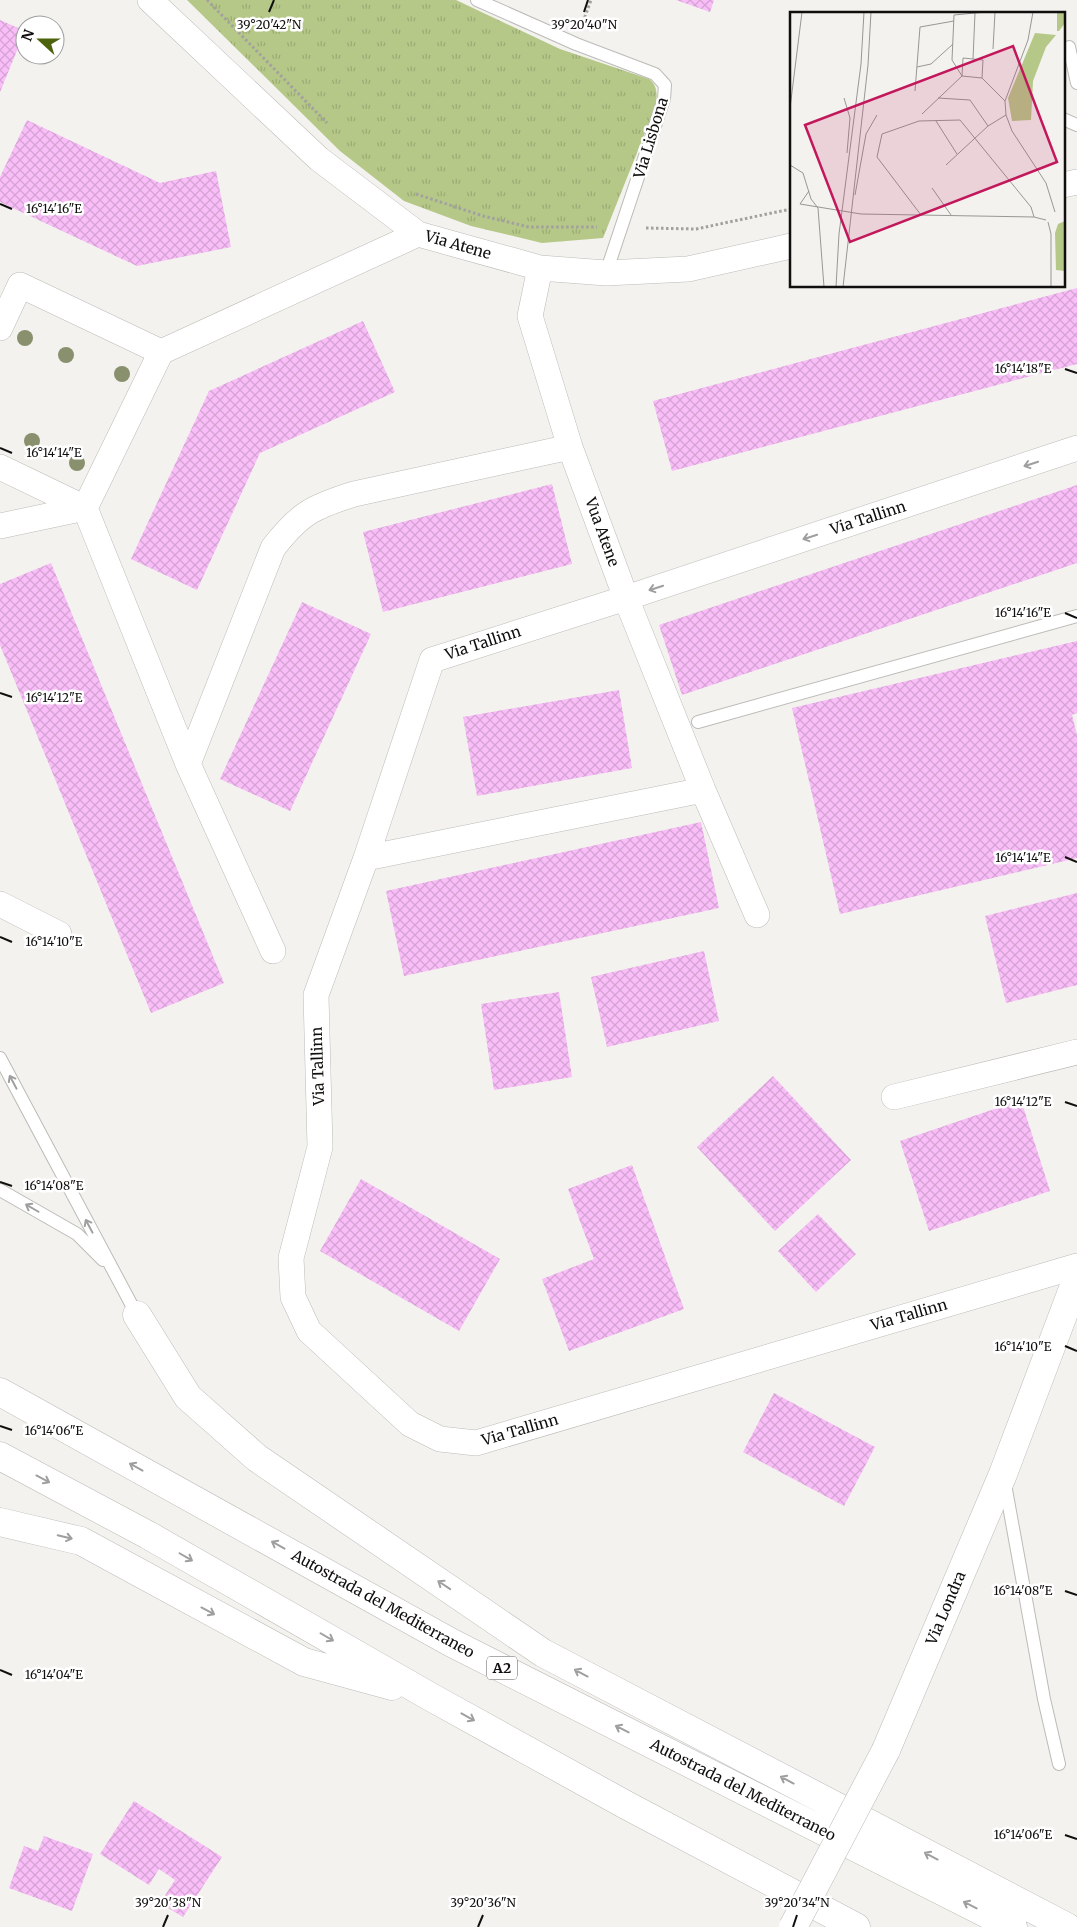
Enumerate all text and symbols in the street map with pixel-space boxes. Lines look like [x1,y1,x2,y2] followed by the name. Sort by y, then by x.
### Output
[790,12,1064,288] inset map
[15,15,65,65] north arrow
[237,17,302,32] text: 39°20'42"N
[551,17,618,32] text: 39°20'40"N
[17,27,38,44] text: N
[629,95,672,182] street label: Via Lisbona
[26,201,82,216] text: 16°14'16"E
[422,226,494,263] street label: Via Atene
[995,361,1052,376] text: 16°14'18"E
[26,445,82,460] text: 16°14'14"E
[1023,459,1039,469] one-way arrow
[581,494,624,569] street label: Vua Atene
[827,496,908,539] street label: Via Tallinn
[803,533,818,542] one-way arrow
[648,584,664,593] one-way arrow
[995,605,1051,620] text: 16°14'16"E
[442,621,523,664] street label: Via Tallinn
[26,690,83,705] text: 16°14'12"E
[995,850,1051,865] text: 16°14'14"E
[26,934,83,949] text: 16°14'10"E
[307,1026,328,1107] street label: Via Tallinn
[8,1075,18,1090] one-way arrow
[995,1094,1052,1109] text: 16°14'12"E
[25,1178,84,1193] text: 16°14'08"E
[25,1203,39,1213] one-way arrow
[84,1219,93,1234] one-way arrow
[867,1295,949,1335] street label: Via Tallinn
[995,1339,1052,1354] text: 16°14'10"E
[478,1410,560,1450] street label: Via Tallinn
[25,1423,84,1438] text: 16°14'06"E
[129,1461,143,1471] one-way arrow
[35,1475,50,1484] one-way arrow
[56,1533,72,1542] one-way arrow
[271,1540,285,1550] one-way arrow
[288,1545,478,1662] street label: Autostrada del Mediterraneo
[178,1552,192,1562] one-way arrow
[921,1568,970,1648] street label: Via Londra
[437,1580,451,1591] one-way arrow
[994,1583,1053,1598] text: 16°14'08"E
[201,1606,216,1616] one-way arrow
[319,1633,333,1643] one-way arrow
[487,1656,517,1680] road number: A2
[25,1667,83,1682] text: 16°14'04"E
[574,1668,589,1677] one-way arrow
[460,1713,475,1723] one-way arrow
[615,1724,630,1733] one-way arrow
[646,1734,839,1845] street label: Autostrada del Mediterraneo
[780,1775,795,1785] one-way arrow
[994,1827,1053,1842] text: 16°14'06"E
[924,1851,939,1860] one-way arrow
[135,1895,202,1910] text: 39°20'38"N
[450,1895,516,1910] text: 39°20'36"N
[764,1895,830,1910] text: 39°20'34"N
[962,1900,977,1910] one-way arrow

